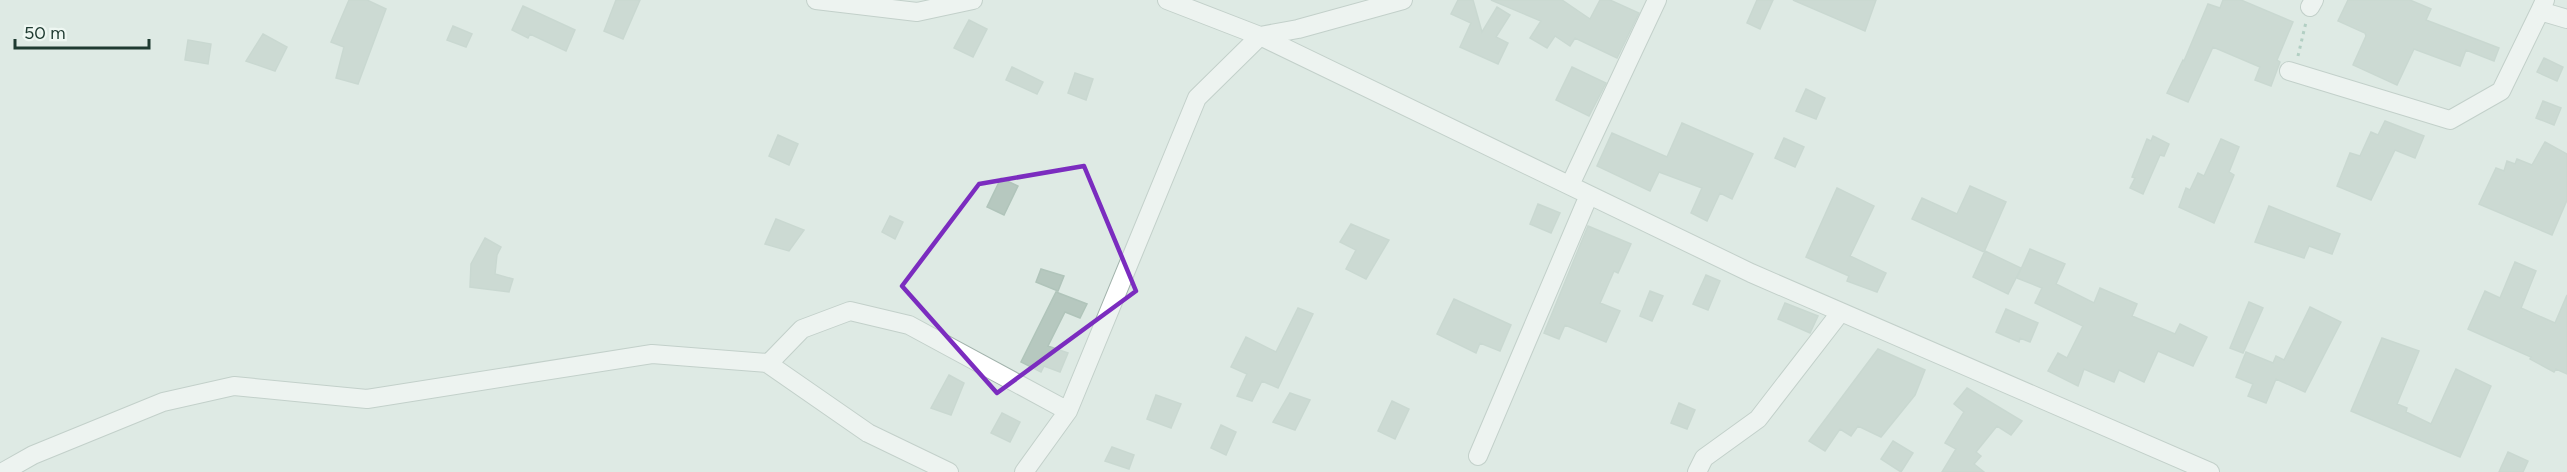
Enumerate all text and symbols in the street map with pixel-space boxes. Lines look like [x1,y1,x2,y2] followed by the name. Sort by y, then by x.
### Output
[15,12,148,50] scale bar
[24,22,66,44] text: 50 m

